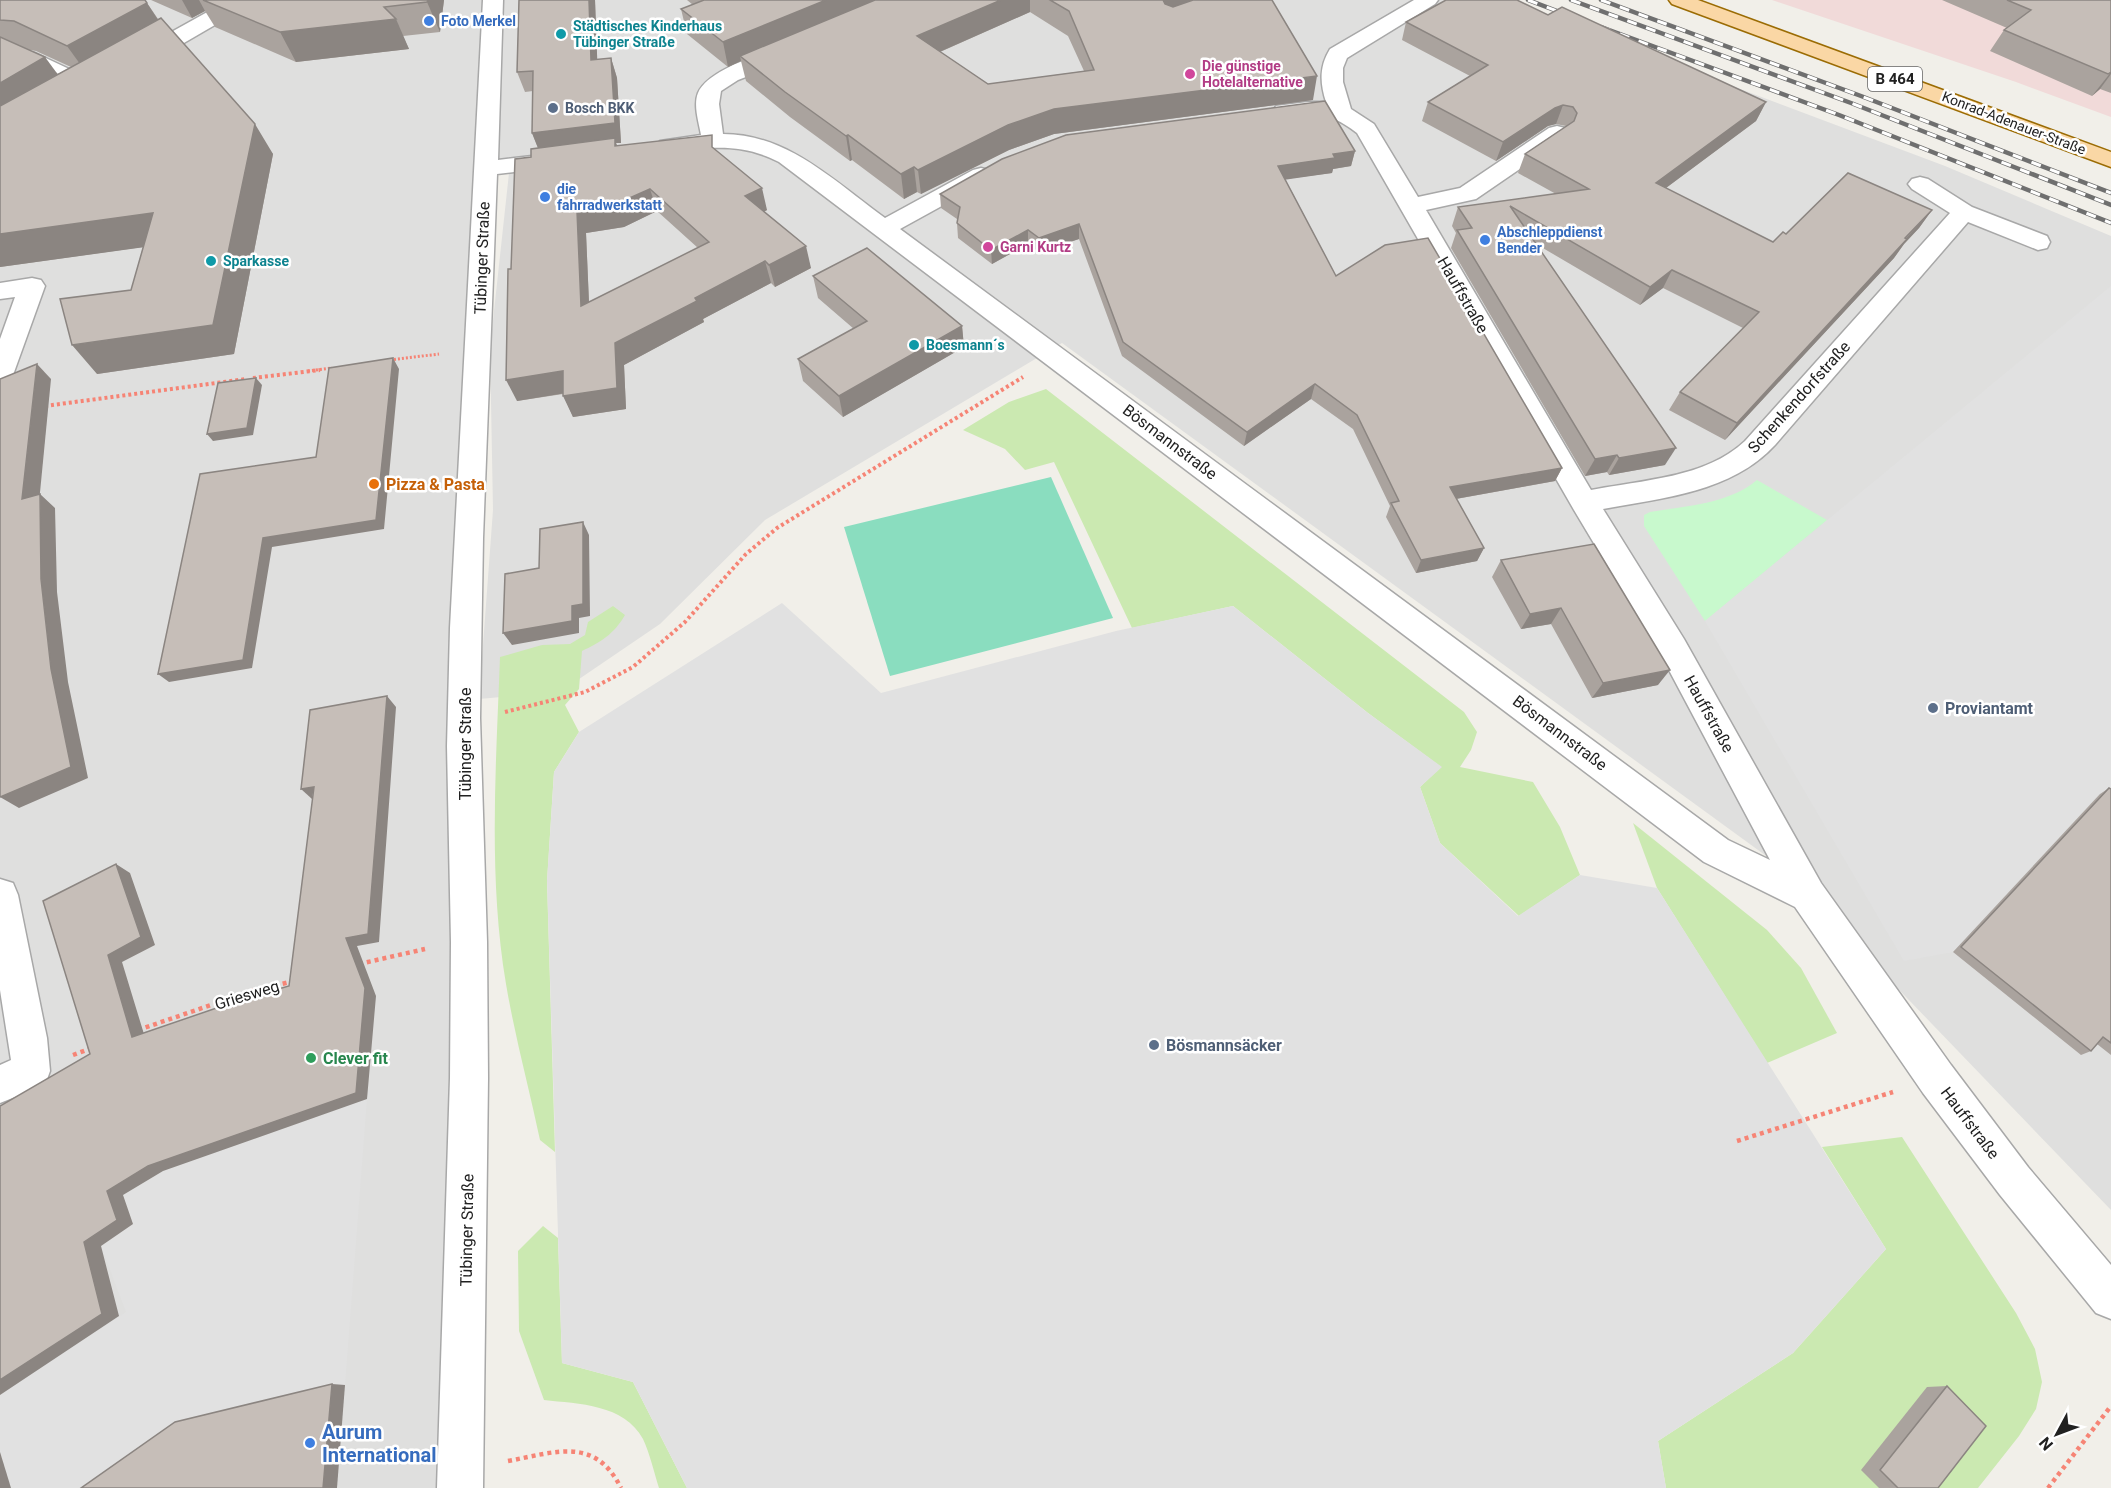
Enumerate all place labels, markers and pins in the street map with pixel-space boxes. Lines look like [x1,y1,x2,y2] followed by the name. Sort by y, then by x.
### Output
[441,13,516,29] place label: Foto Merkel
[422,14,436,28] marker: Foto Merkel
[573,18,722,50] place label: Städtisches Kinderhaus Tübinger Straße
[554,27,568,41] marker: Städtisches Kinderhaus Tübinger Straße
[1202,58,1303,90] place label: Die günstige Hotelalternative
[1183,67,1197,81] marker: Die günstige Hotelalternative
[565,100,634,116] place label: Bosch BKK
[546,101,560,115] marker: Bosch BKK
[557,181,662,213] place label: die fahrradwerkstatt
[538,190,552,204] marker: die fahrradwerkstatt
[1497,224,1603,256] place label: Abschleppdienst Bender
[1478,233,1492,247] marker: Abschleppdienst Bender
[1000,239,1071,255] place label: Garni Kurtz
[981,240,995,254] marker: Garni Kurtz
[223,253,289,269] place label: Sparkasse
[204,254,218,268] marker: Sparkasse
[926,337,1005,353] place label: Boesmann´s
[907,338,921,352] marker: Boesmann´s
[386,475,485,494] place label: Pizza & Pasta
[367,477,381,491] marker: Pizza & Pasta
[1945,699,2034,718] place label: Proviantamt
[1926,701,1940,715] marker: Proviantamt
[1166,1036,1282,1055] place label: Bösmannsäcker
[1147,1038,1161,1052] marker: Bösmannsäcker
[323,1049,388,1068] place label: Clever fit
[304,1051,318,1065] marker: Clever fit
[322,1420,436,1467] place label: Aurum International
[303,1436,317,1450] marker: Aurum International

